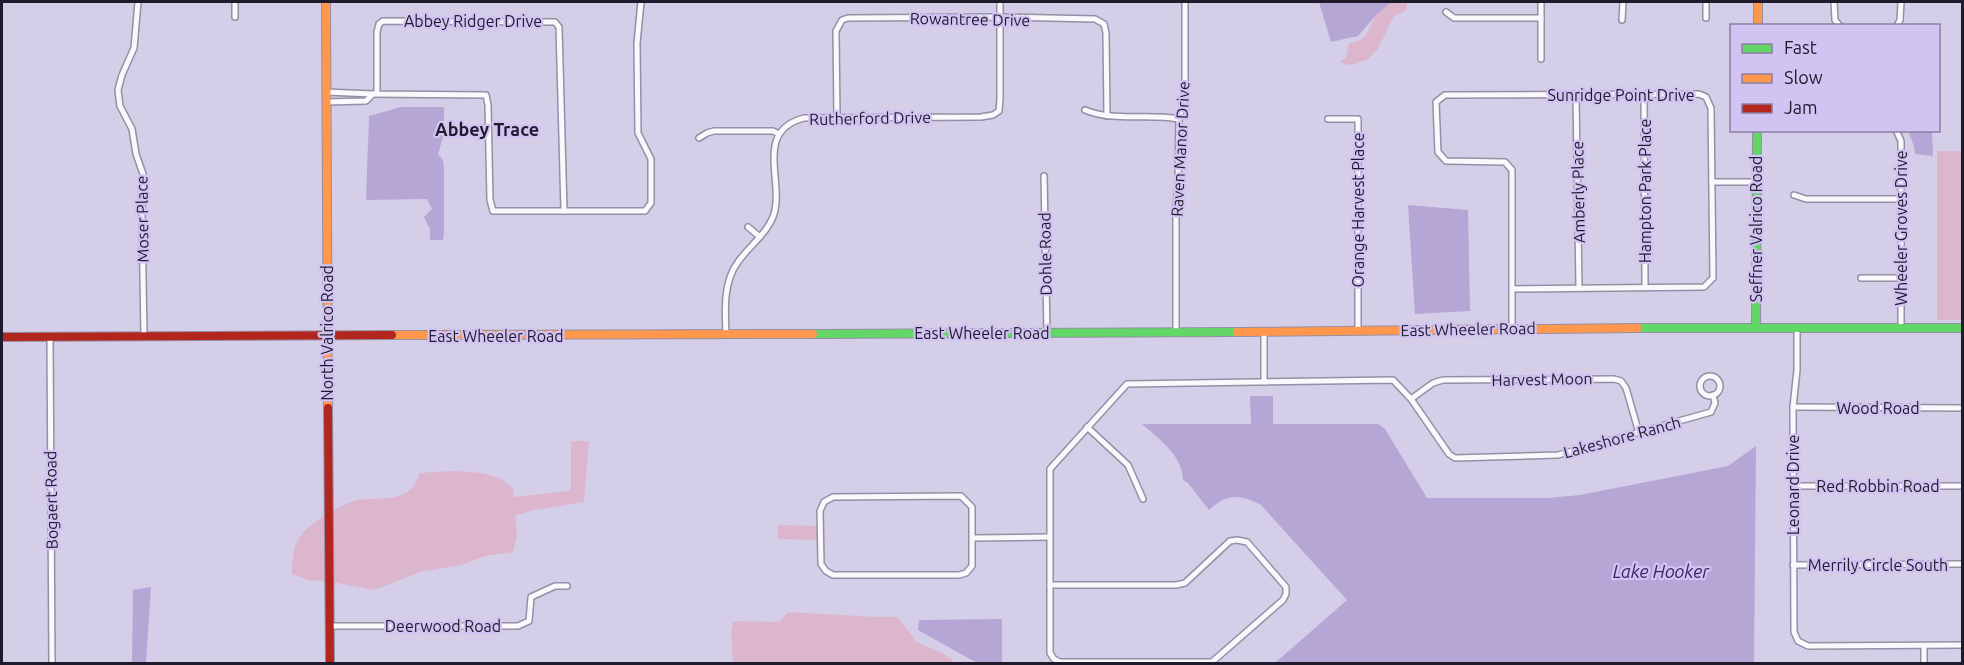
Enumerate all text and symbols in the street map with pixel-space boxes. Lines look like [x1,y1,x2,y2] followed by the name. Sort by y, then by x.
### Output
[910,9,1030,29] street label: Rowantree Drive
[404,12,542,30] street label: Abbey Ridger Drive
[1730,24,1940,132] legend
[1784,37,1817,57] text: Fast
[1784,67,1823,87] text: Slow
[1167,81,1193,217] street label: Raven Manor Drive
[1547,86,1695,104] street label: Sunridge Point Drive
[1784,97,1818,117] text: Jam
[809,108,931,128] street label: Rutherford Drive
[435,119,539,139] district label: Abbey Trace
[1636,119,1654,263] street label: Hampton Park Place
[1349,132,1367,288] street label: Orange Harvest Place
[1568,141,1588,243] street label: Amberly Place
[1892,150,1910,306] street label: Wheeler Groves Drive
[1747,156,1765,302] street label: Seffner Valrico Road
[132,175,152,263] street label: Moser Place
[1035,212,1055,296] street label: Dohle Road
[318,265,336,401] street label: North Valrico Road
[1400,319,1536,339] street label: East Wheeler Road
[914,324,1050,342] street label: East Wheeler Road
[428,327,564,345] street label: East Wheeler Road
[1491,369,1593,389] street label: Harvest Moon
[1836,399,1920,417] street label: Wood Road
[1561,413,1683,461] street label: Lakeshore Ranch
[1784,435,1802,535] street label: Leonard Drive
[41,451,61,549] street label: Bogaert Road
[1816,477,1940,495] street label: Red Robbin Road
[1808,556,1948,574] street label: Merrily Circle South
[1613,561,1710,581] water label: Lake Hooker
[385,617,501,635] street label: Deerwood Road

